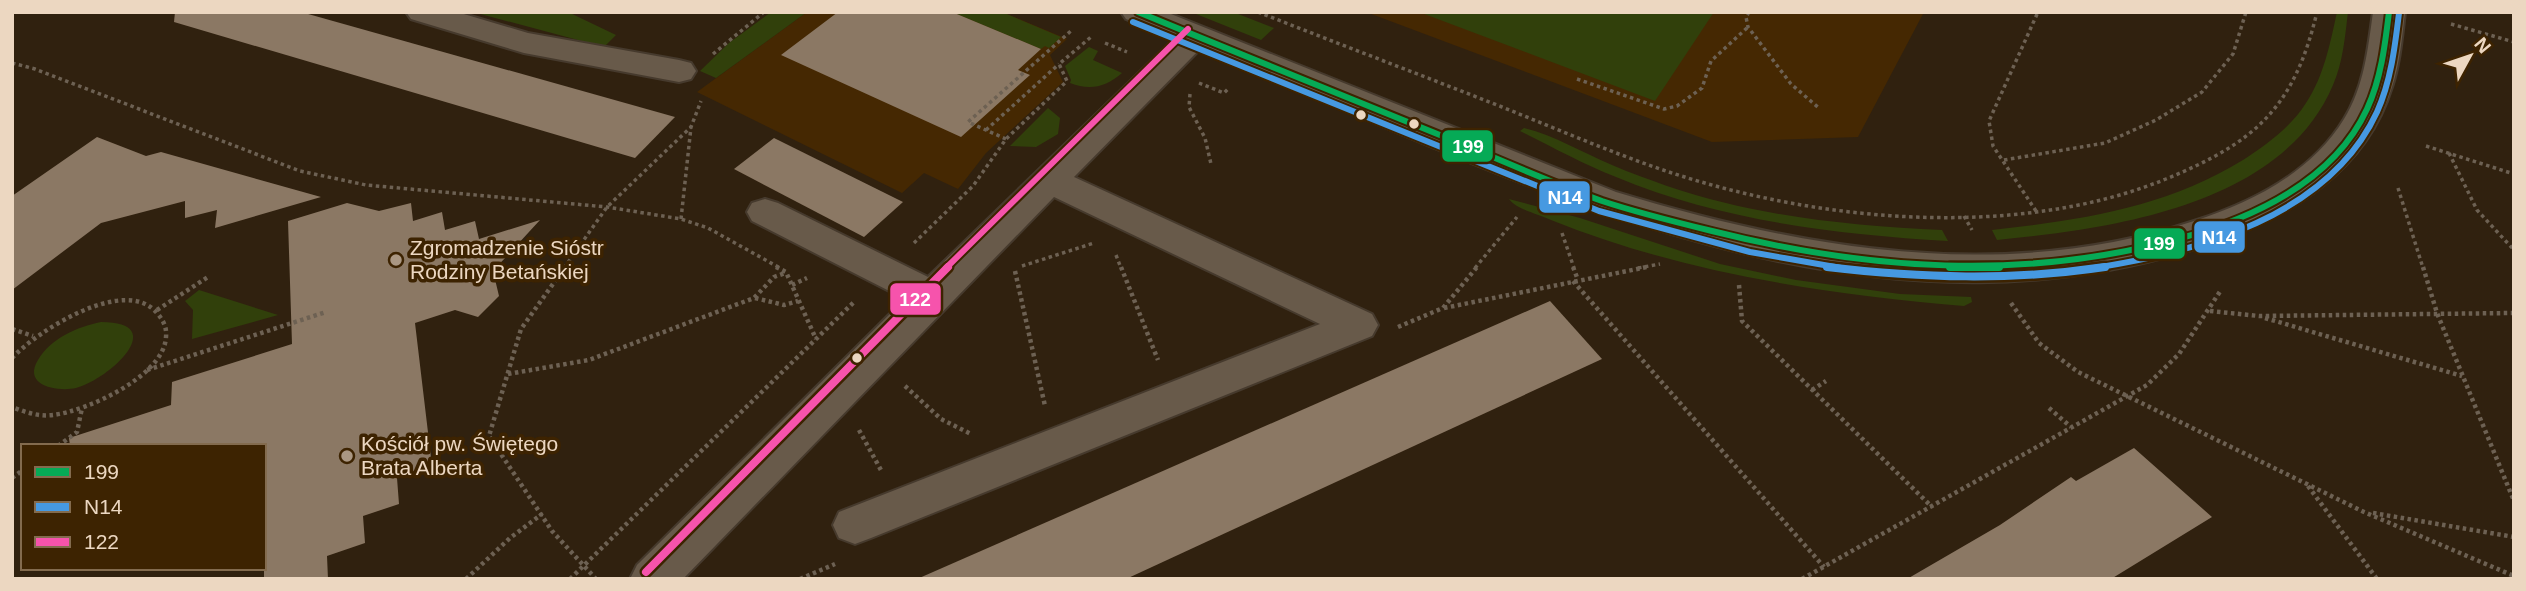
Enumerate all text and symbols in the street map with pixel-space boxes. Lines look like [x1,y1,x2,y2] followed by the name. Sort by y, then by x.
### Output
[2435,21,2505,91] north arrow
[2470,33,2495,57] text: N
[1354,108,1368,122] unlabelled marker
[1407,117,1421,131] unlabelled marker
[1441,129,1494,163] line badge: 199
[1452,136,1484,157] text: 199
[1538,180,1591,214] line badge: N14
[1548,187,1583,208] text: N14
[2193,220,2246,254] line badge: N14
[2133,227,2186,260] line badge: 199
[2202,227,2237,248] text: N14
[2143,233,2175,254] text: 199
[410,236,604,283] place label: Zgromadzenie Sióstr Rodziny Betańskiej
[388,252,404,268] marker: Zgromadzenie Sióstr Rodziny Betańskiej
[889,282,942,316] line badge: 122
[899,289,931,310] text: 122
[850,351,864,365] unlabelled marker
[361,432,558,479] place label: Kościół pw. Świętego Brata Alberta
[21,444,266,570] legend
[339,448,355,464] marker: Kościół pw. Świętego Brata Alberta
[84,460,119,483] text: 199
[84,495,123,518] text: N14
[84,530,119,553] text: 122

